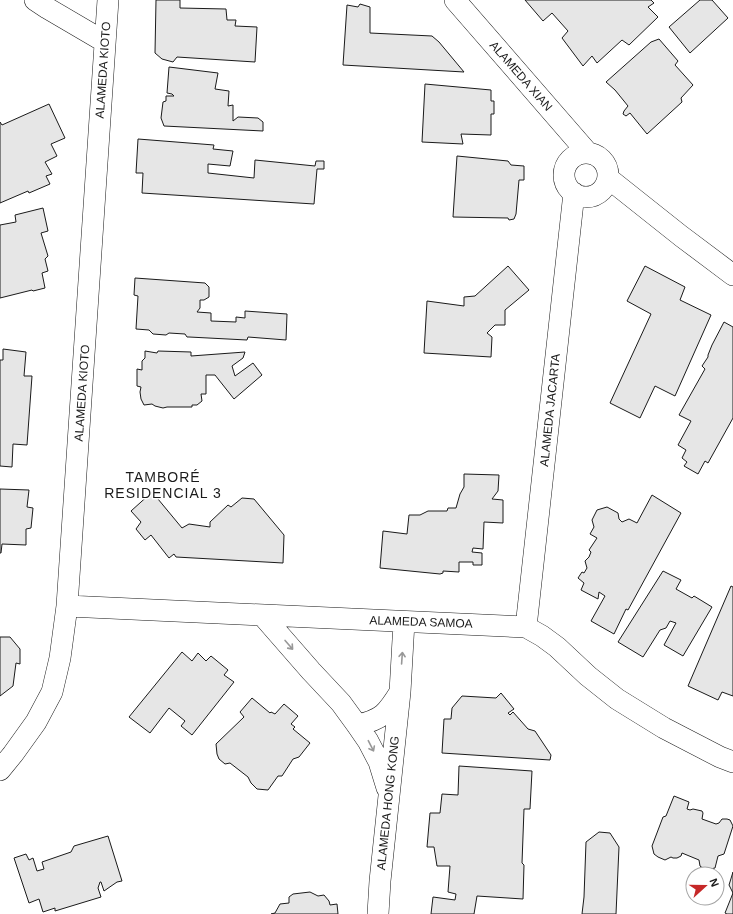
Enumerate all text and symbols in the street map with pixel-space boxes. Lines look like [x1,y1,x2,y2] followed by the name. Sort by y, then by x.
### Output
[93,21,113,119] street label: ALAMEDA KIOTO
[487,38,555,114] street label: ALAMEDA XIAN
[72,344,92,442] street label: ALAMEDA KIOTO
[537,353,563,467] street label: ALAMEDA JACARTA
[104,469,222,501] district label: TAMBORÉ RESIDENCIAL 3
[369,613,473,631] street label: ALAMEDA SAMOA
[284,640,293,651] one-way arrow
[399,652,406,665] one-way arrow
[374,735,402,871] street label: ALAMEDA HONG KONG
[367,740,375,752] one-way arrow
[685,866,725,906] north arrow
[707,877,721,888] text: N

